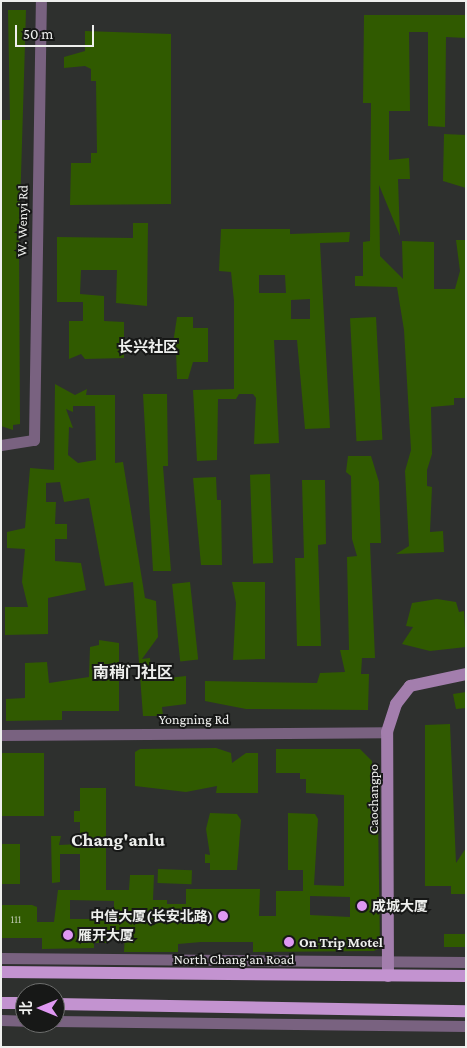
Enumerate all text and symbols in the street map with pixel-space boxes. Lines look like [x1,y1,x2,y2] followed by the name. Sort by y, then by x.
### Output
[18,15,96,47] scale bar
[23,26,53,42] text: 50 m
[13,185,31,257] street label: W. Wenyi Rd
[118,339,178,357] district label: 长兴社区
[93,663,173,683] district label: 南稍门社区
[159,711,229,727] street label: Yongning Rd
[365,764,381,834] street label: Caochangpo
[71,829,165,851] district label: Chang'anlu
[372,898,428,914] place label: 成城大厦
[356,900,368,912] marker: 成城大厦
[90,908,213,924] place label: 中信大厦(长安北路)
[217,910,229,922] marker: 中信大厦(长安北路)
[11,912,21,926] house number: 111
[78,927,134,943] place label: 雁开大厦
[62,929,74,941] marker: 雁开大厦
[299,934,383,950] place label: On Trip Motel
[283,936,295,948] marker: On Trip Motel
[174,951,294,967] street label: North Chang'an Road
[15,983,65,1033] north arrow
[18,1001,34,1015] text: 北

